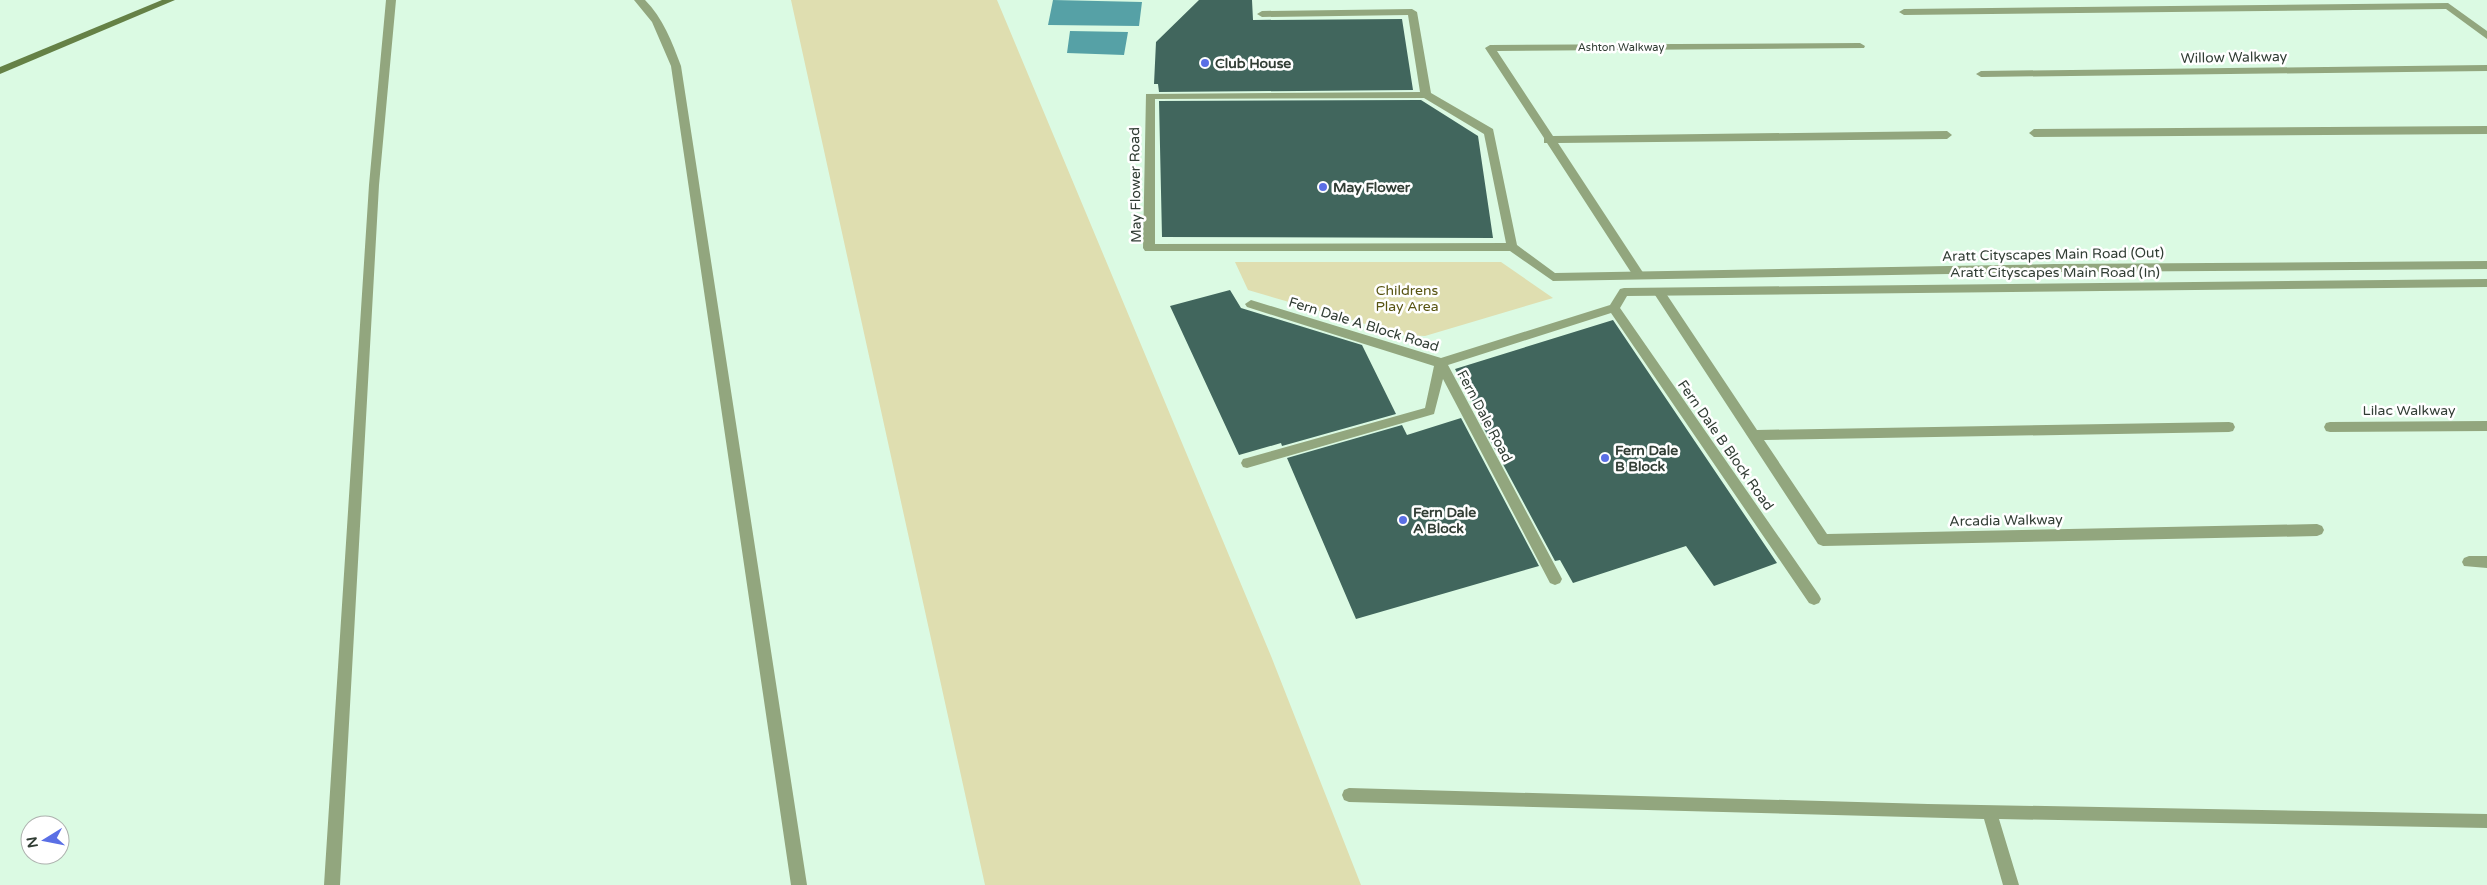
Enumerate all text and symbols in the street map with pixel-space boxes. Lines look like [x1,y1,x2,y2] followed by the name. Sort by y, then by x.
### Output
[1578,41,1664,54] street label: Ashton Walkway
[2181,48,2288,67] street label: Willow Walkway
[1215,55,1291,72] place label: Club House
[1199,57,1211,69] marker: Club House
[1126,127,1145,243] street label: May Flower Road
[1333,179,1411,196] place label: May Flower
[1317,181,1329,193] marker: May Flower
[1942,244,2164,265] street label: Aratt Cityscapes Main Road (Out)
[1950,264,2160,281] street label: Aratt Cityscapes Main Road (In)
[1375,282,1439,315] park label: Childrens Play Area
[1287,294,1441,355] street label: Fern Dale A Block Road
[1453,367,1516,465] street label: Fern Dale Road
[1674,377,1777,514] street label: Fern Dale B Block Road
[2363,402,2456,419] street label: Lilac Walkway
[1615,442,1678,475] place label: Fern Dale B Block
[1599,452,1611,464] marker: Fern Dale B Block
[1413,504,1476,537] place label: Fern Dale A Block
[1949,511,2063,530] street label: Arcadia Walkway
[1397,514,1409,526] marker: Fern Dale A Block
[20,815,70,865] north arrow
[23,835,42,849] text: N

